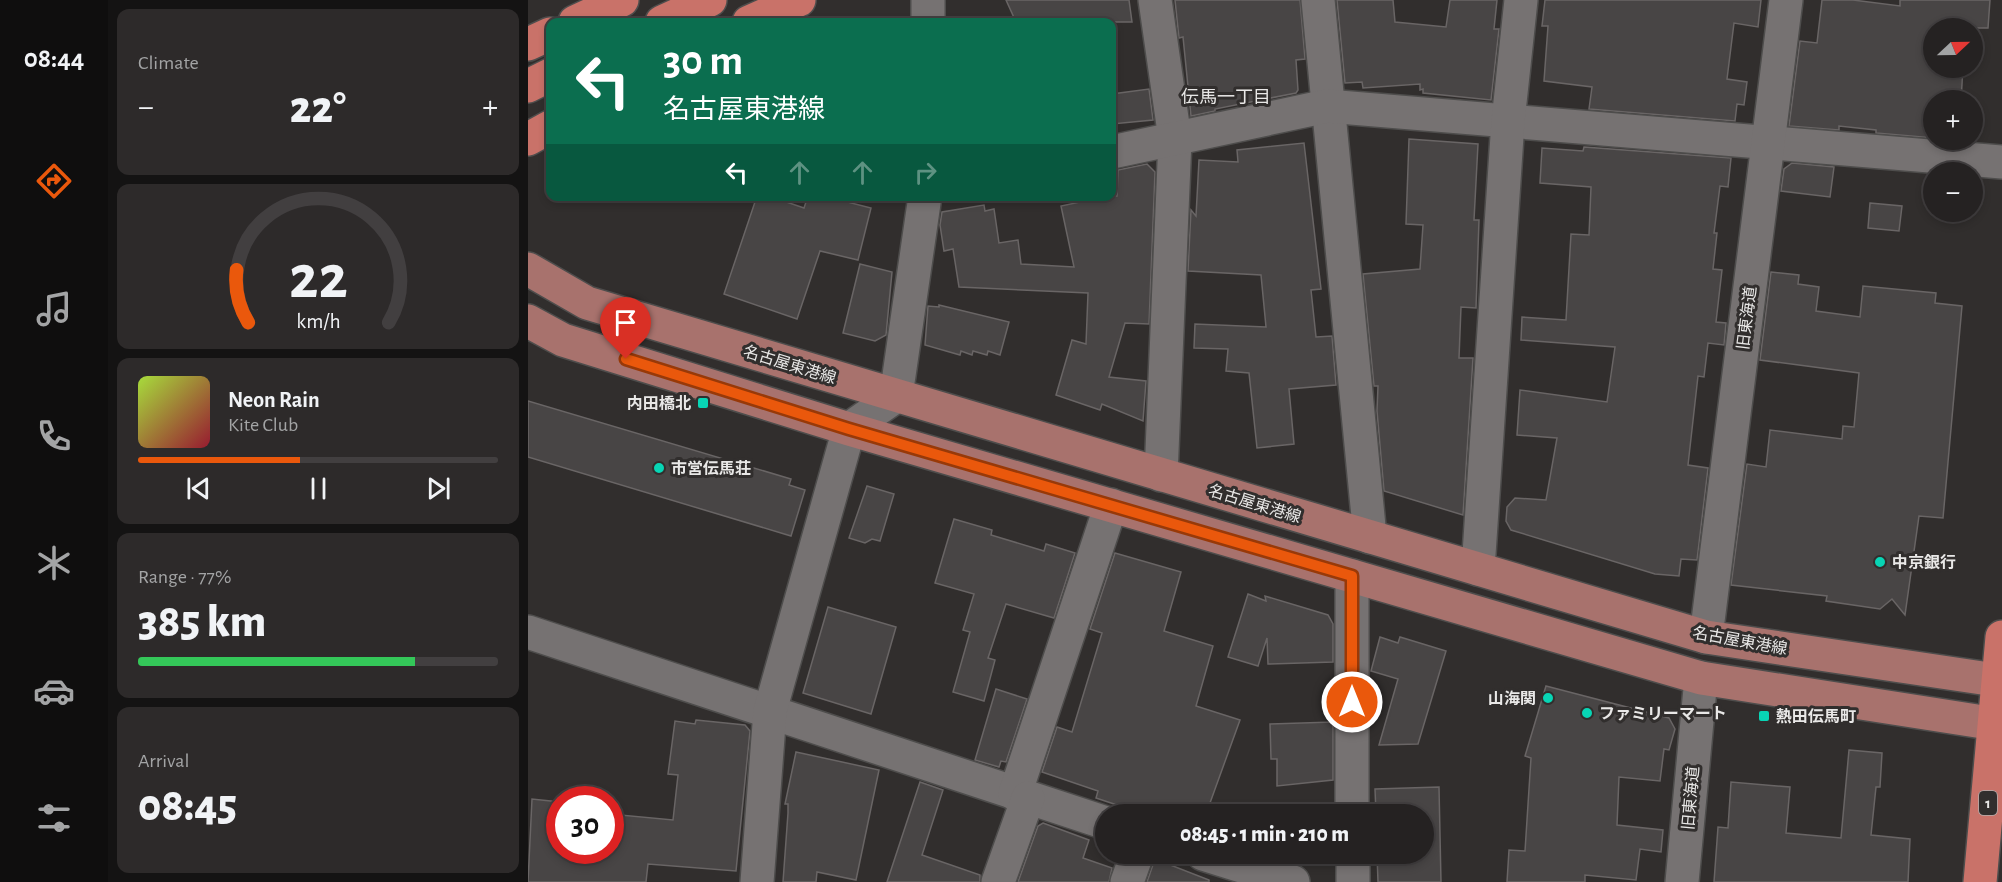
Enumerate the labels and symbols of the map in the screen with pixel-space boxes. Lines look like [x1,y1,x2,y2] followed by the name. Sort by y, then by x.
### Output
[1923,18,1983,78] north arrow
[1181,87,1271,107] district label: 伝馬一丁目
[1734,285,1759,351] street label: 旧東海道
[600,297,651,359] pin
[741,342,838,387] street label: 名古屋東港線
[627,395,691,412] place label: 内田橋北
[696,396,710,410] marker: 内田橋北
[671,460,751,477] place label: 市営伝馬荘
[652,461,666,475] marker: 市営伝馬荘
[1206,481,1303,526] street label: 名古屋東港線
[1892,554,1956,571] place label: 中京銀行
[1873,555,1887,569] marker: 中京銀行
[1691,624,1789,657] street label: 名古屋東港線
[1320,670,1384,734] position arrow
[1488,690,1536,707] place label: 山海関
[1541,691,1555,705] marker: 山海関
[1580,706,1594,720] marker: ファミリーマート
[1599,706,1727,722] place label: ファミリーマート
[1776,707,1856,725] place label: 熱田伝馬町
[1757,709,1771,723] marker: 熱田伝馬町
[1679,765,1702,831] street label: 旧東海道
[546,786,624,864] speed limit sign: 30
[1979,791,1997,815] road number: 1

